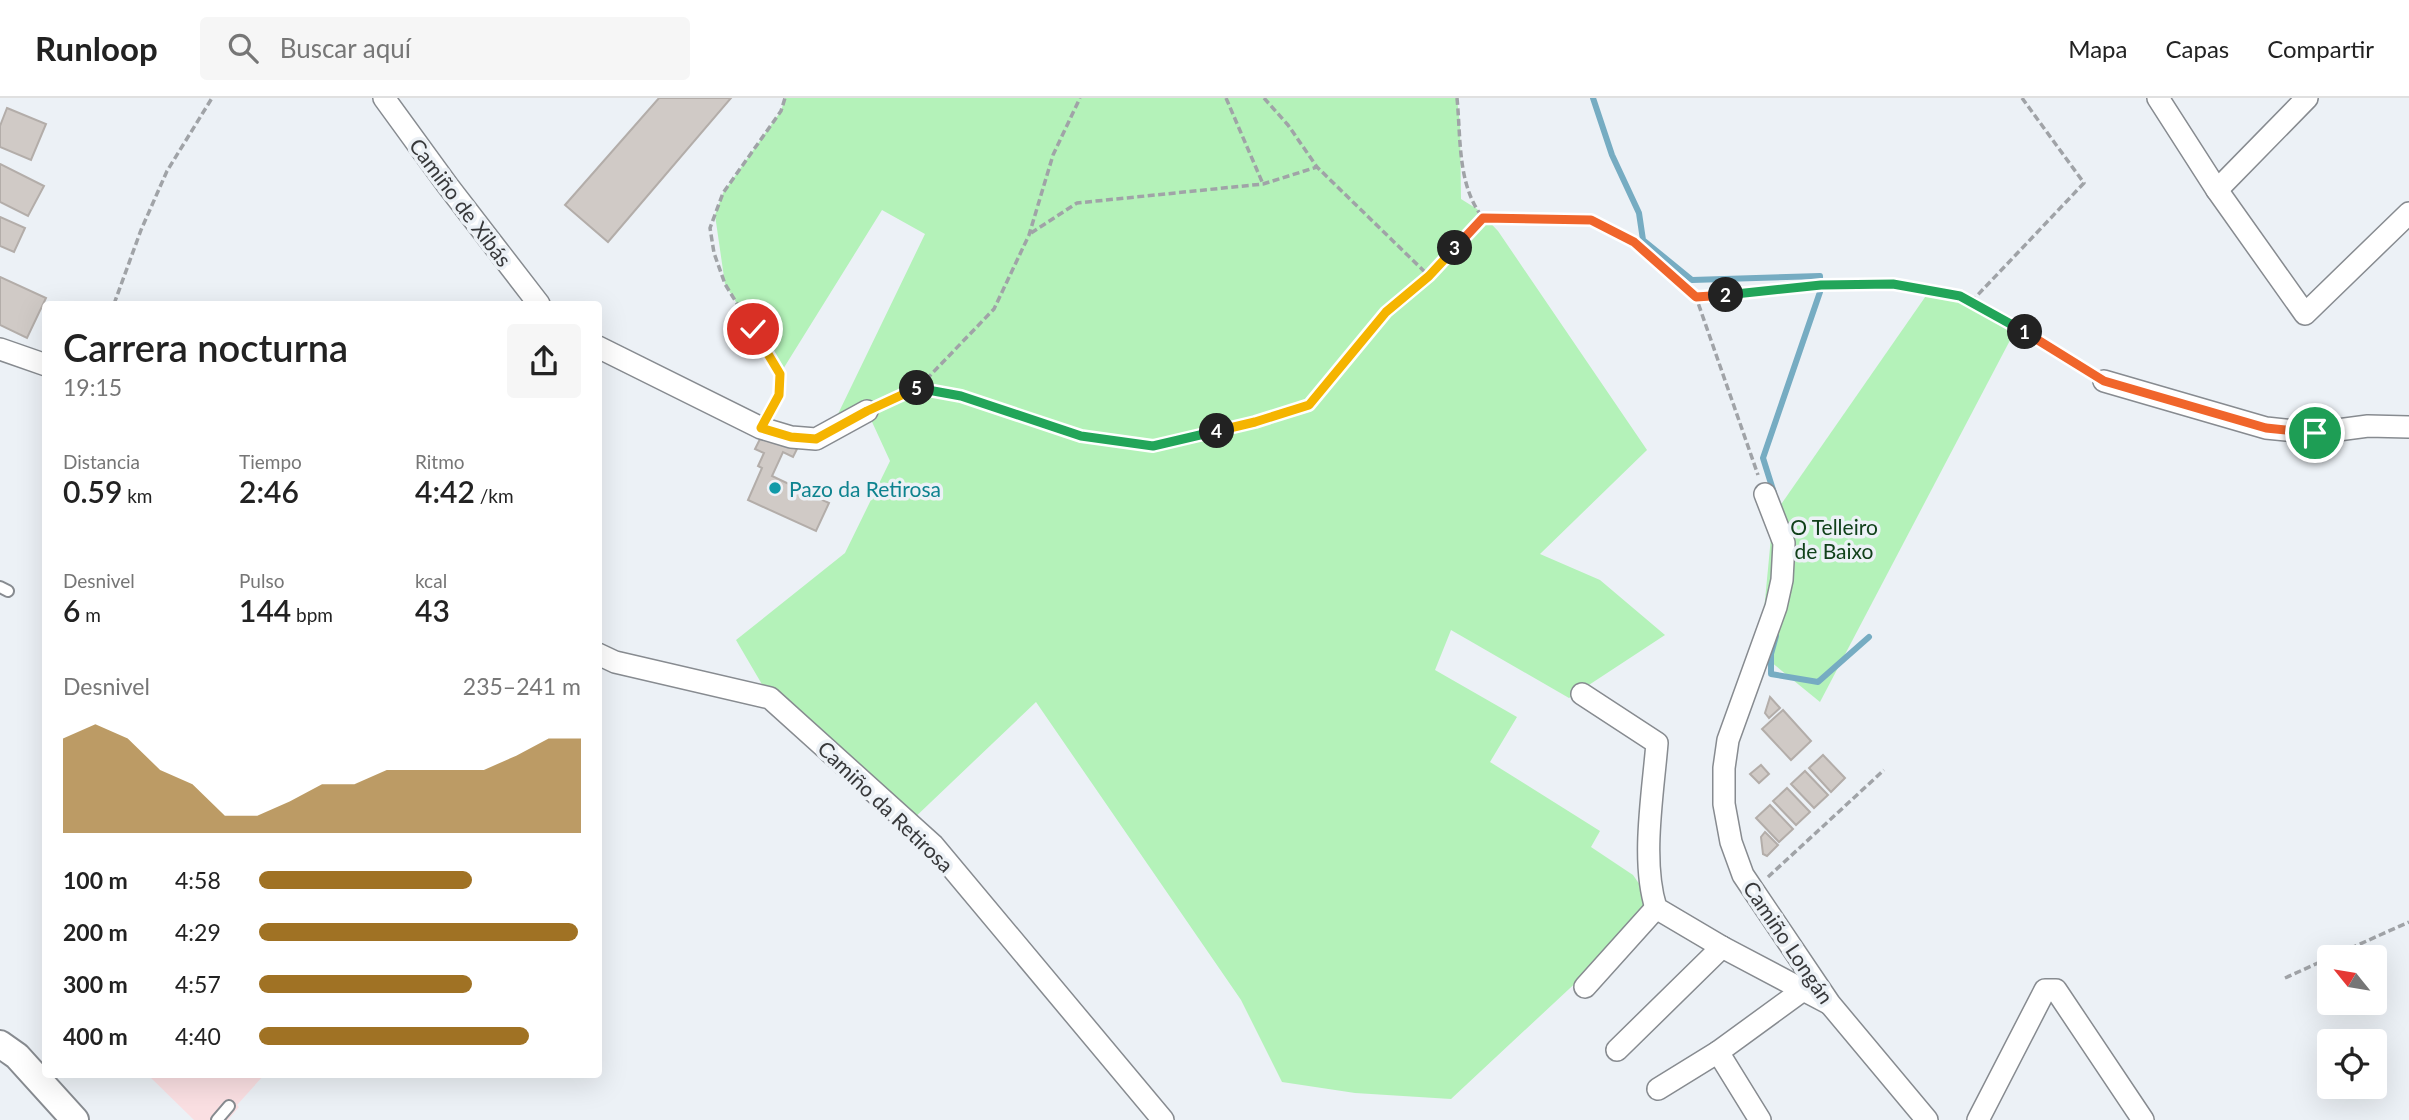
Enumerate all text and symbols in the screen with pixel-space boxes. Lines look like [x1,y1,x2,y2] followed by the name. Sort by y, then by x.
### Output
[200,17,690,80] search box
[35,28,158,68] text: Runloop
[224,29,262,67] icon: search
[280,32,411,64] text: Buscar aquí
[2068,34,2127,63] text: Mapa
[2165,34,2229,63] text: Capas
[2267,34,2374,63] text: Compartir
[405,133,517,271] street label: Camiño de Xibás
[1438,230,1472,266] pin: 3
[1449,236,1460,259] text: 3
[1708,278,1744,312] pin: 2
[1720,283,1731,306] text: 2
[723,299,783,359] pin
[734,310,772,348] icon: check
[2008,314,2042,350] pin: 1
[2019,320,2030,343] text: 1
[63,324,348,370] text: Carrera nocturna
[507,324,581,398] button: share
[900,370,934,406] pin: 5
[63,373,122,401] text: 19:15
[911,376,922,399] text: 5
[2285,403,2345,463] pin
[1200,414,1234,448] pin: 4
[2296,414,2334,452] icon: arrive
[1211,419,1222,442] text: 4
[63,450,140,473] text: Distancia
[239,450,302,473] text: Tiempo
[415,450,465,473] text: Ritmo
[63,473,122,509] text: 0.59
[239,473,299,509] text: 2:46
[415,473,475,509] text: 4:42
[789,476,941,501] place label: Pazo da Retirosa
[767,480,783,496] marker: Pazo da Retirosa
[122,484,152,507] text: km
[475,484,514,507] text: /km
[1790,514,1878,563] park label: O Telleiro de Baixo
[63,569,135,592] text: Desnivel
[239,569,284,592] text: Pulso
[415,569,447,592] text: kcal
[63,592,80,628] text: 6
[239,592,291,628] text: 144
[415,592,450,628] text: 43
[80,603,101,626] text: m
[291,603,333,626] text: bpm
[63,672,150,700] text: Desnivel
[463,672,581,700] text: 235–241 m
[813,735,959,877] street label: Camiño da Retirosa
[63,866,128,894] text: 100 m
[175,866,221,894] text: 4:58
[1739,876,1839,1008] street label: Camiño Longán
[63,918,128,946] text: 200 m
[175,918,221,946] text: 4:29
[2317,945,2387,1015] north arrow
[2317,945,2387,1099] map controls
[63,970,128,998] text: 300 m
[175,970,221,998] text: 4:57
[63,1022,128,1050] text: 400 m
[175,1022,221,1050] text: 4:40
[2317,1029,2387,1099] button: locate

